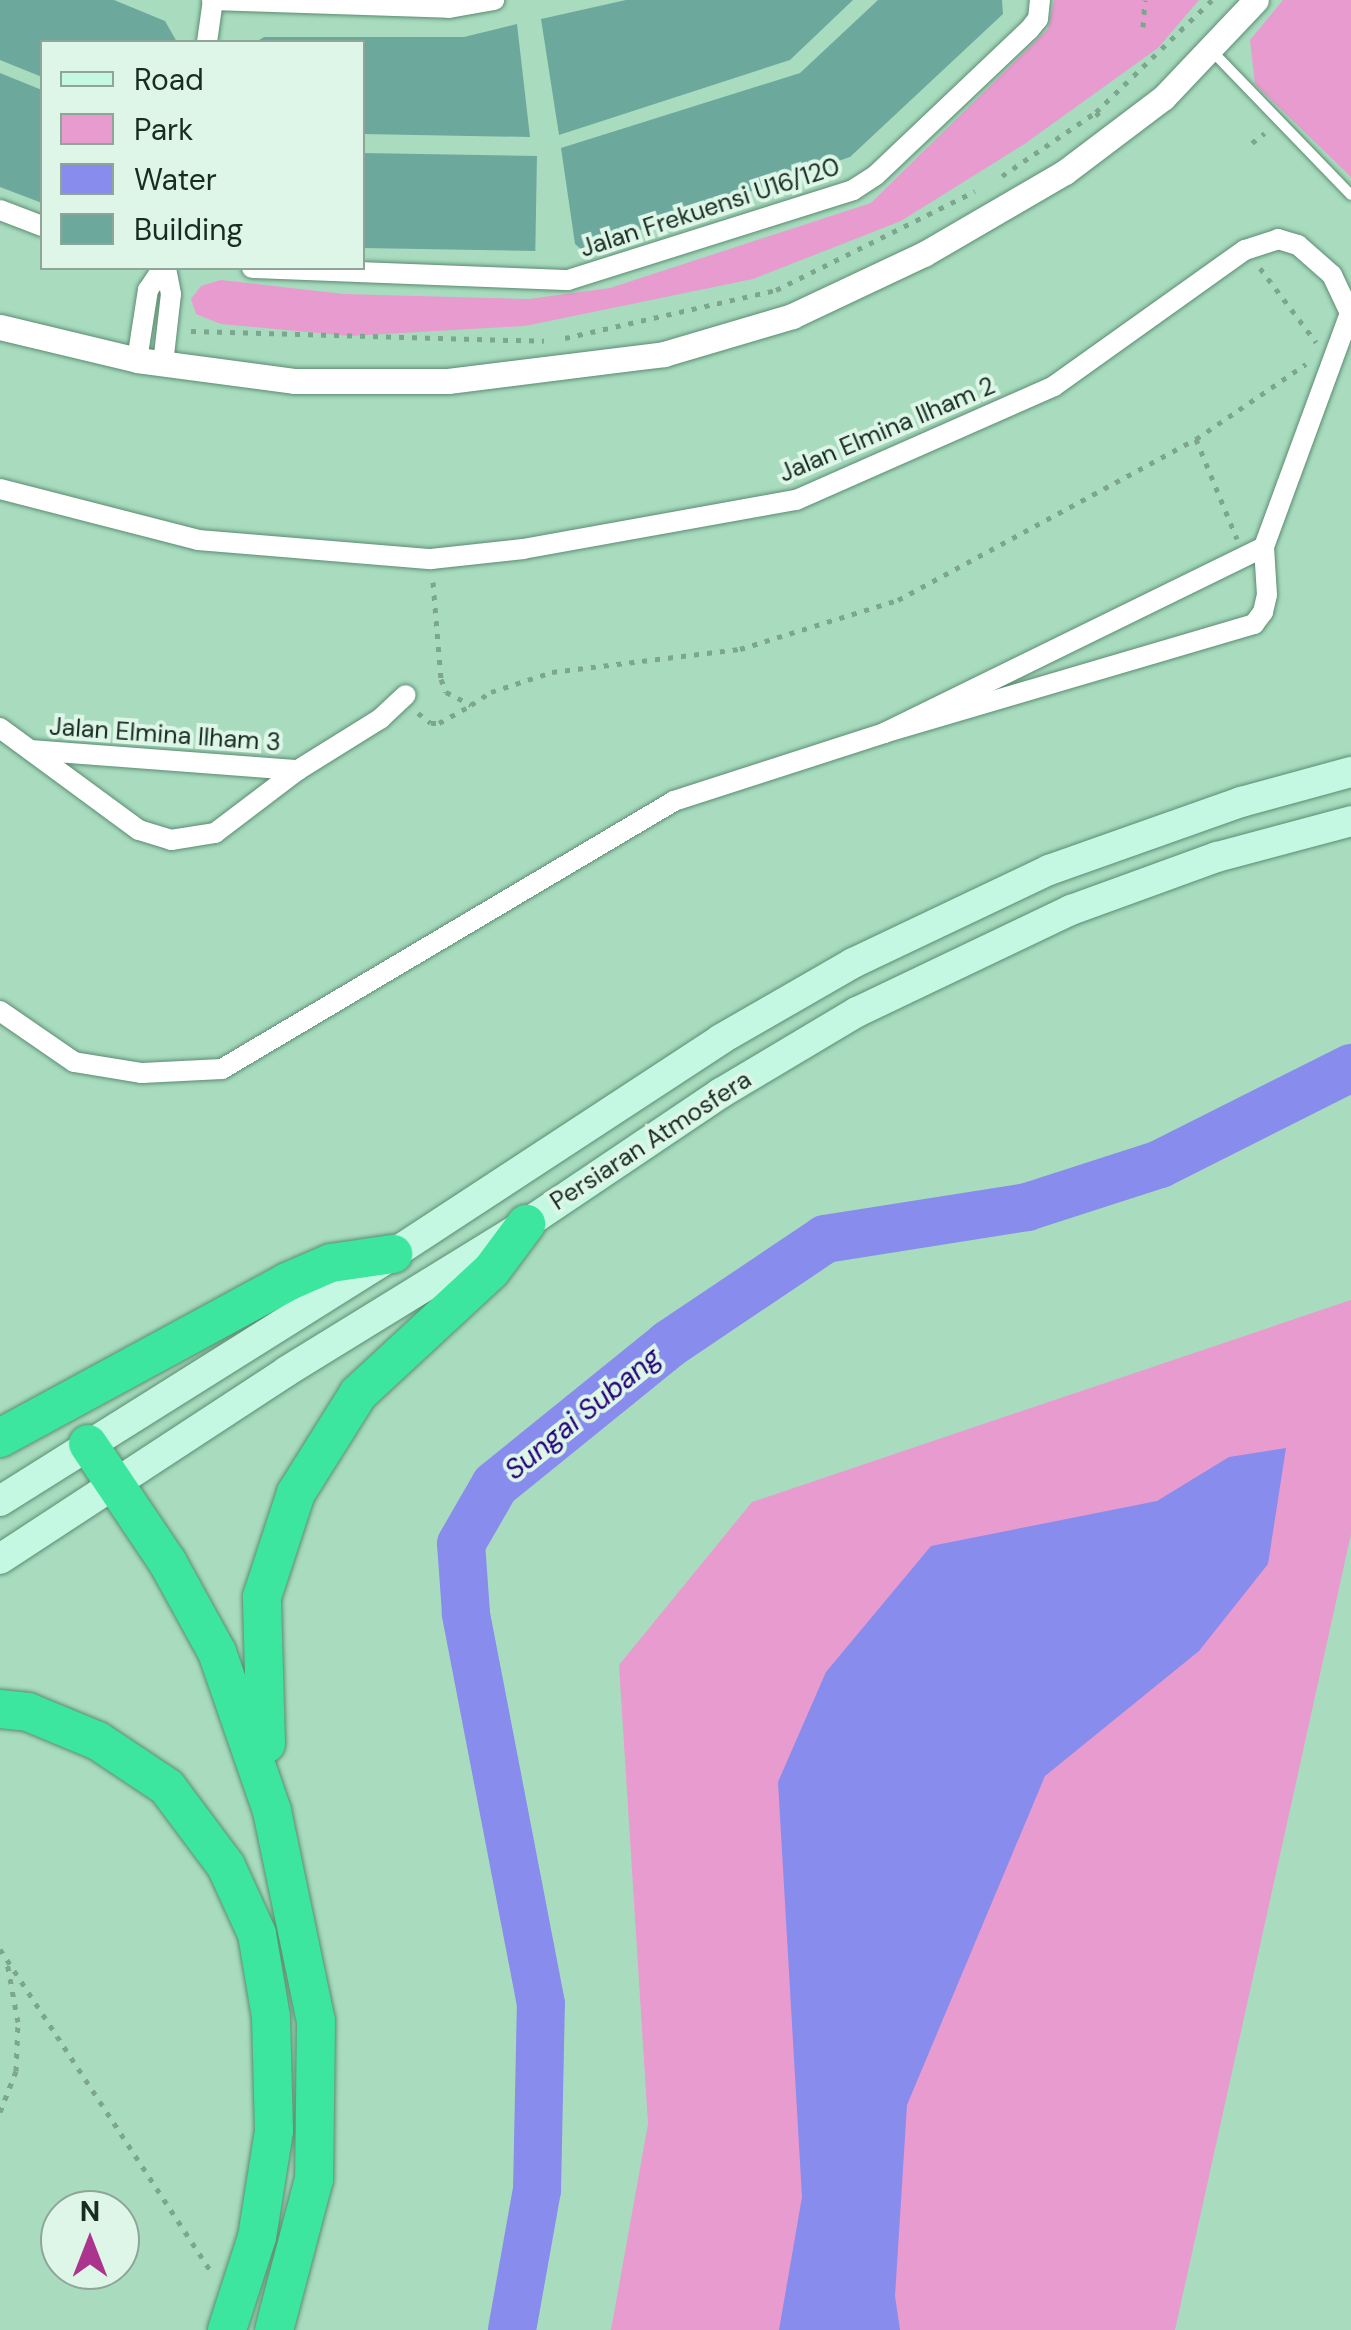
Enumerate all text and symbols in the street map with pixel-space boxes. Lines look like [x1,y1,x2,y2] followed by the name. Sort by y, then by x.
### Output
[40,40,365,270] legend
[134,60,204,99] text: Road
[134,110,193,149] text: Park
[576,152,844,264] street label: Jalan Frekuensi U16/120
[134,160,217,199] text: Water
[134,210,243,249] text: Building
[775,371,999,489] street label: Jalan Elmina Ilham 2
[48,712,282,758] street label: Jalan Elmina Ilham 3
[545,1065,757,1217] street label: Persiaran Atmosfera
[498,1341,668,1487] water label: Sungai Subang
[40,2190,140,2290] north arrow
[80,2193,100,2230] text: N

